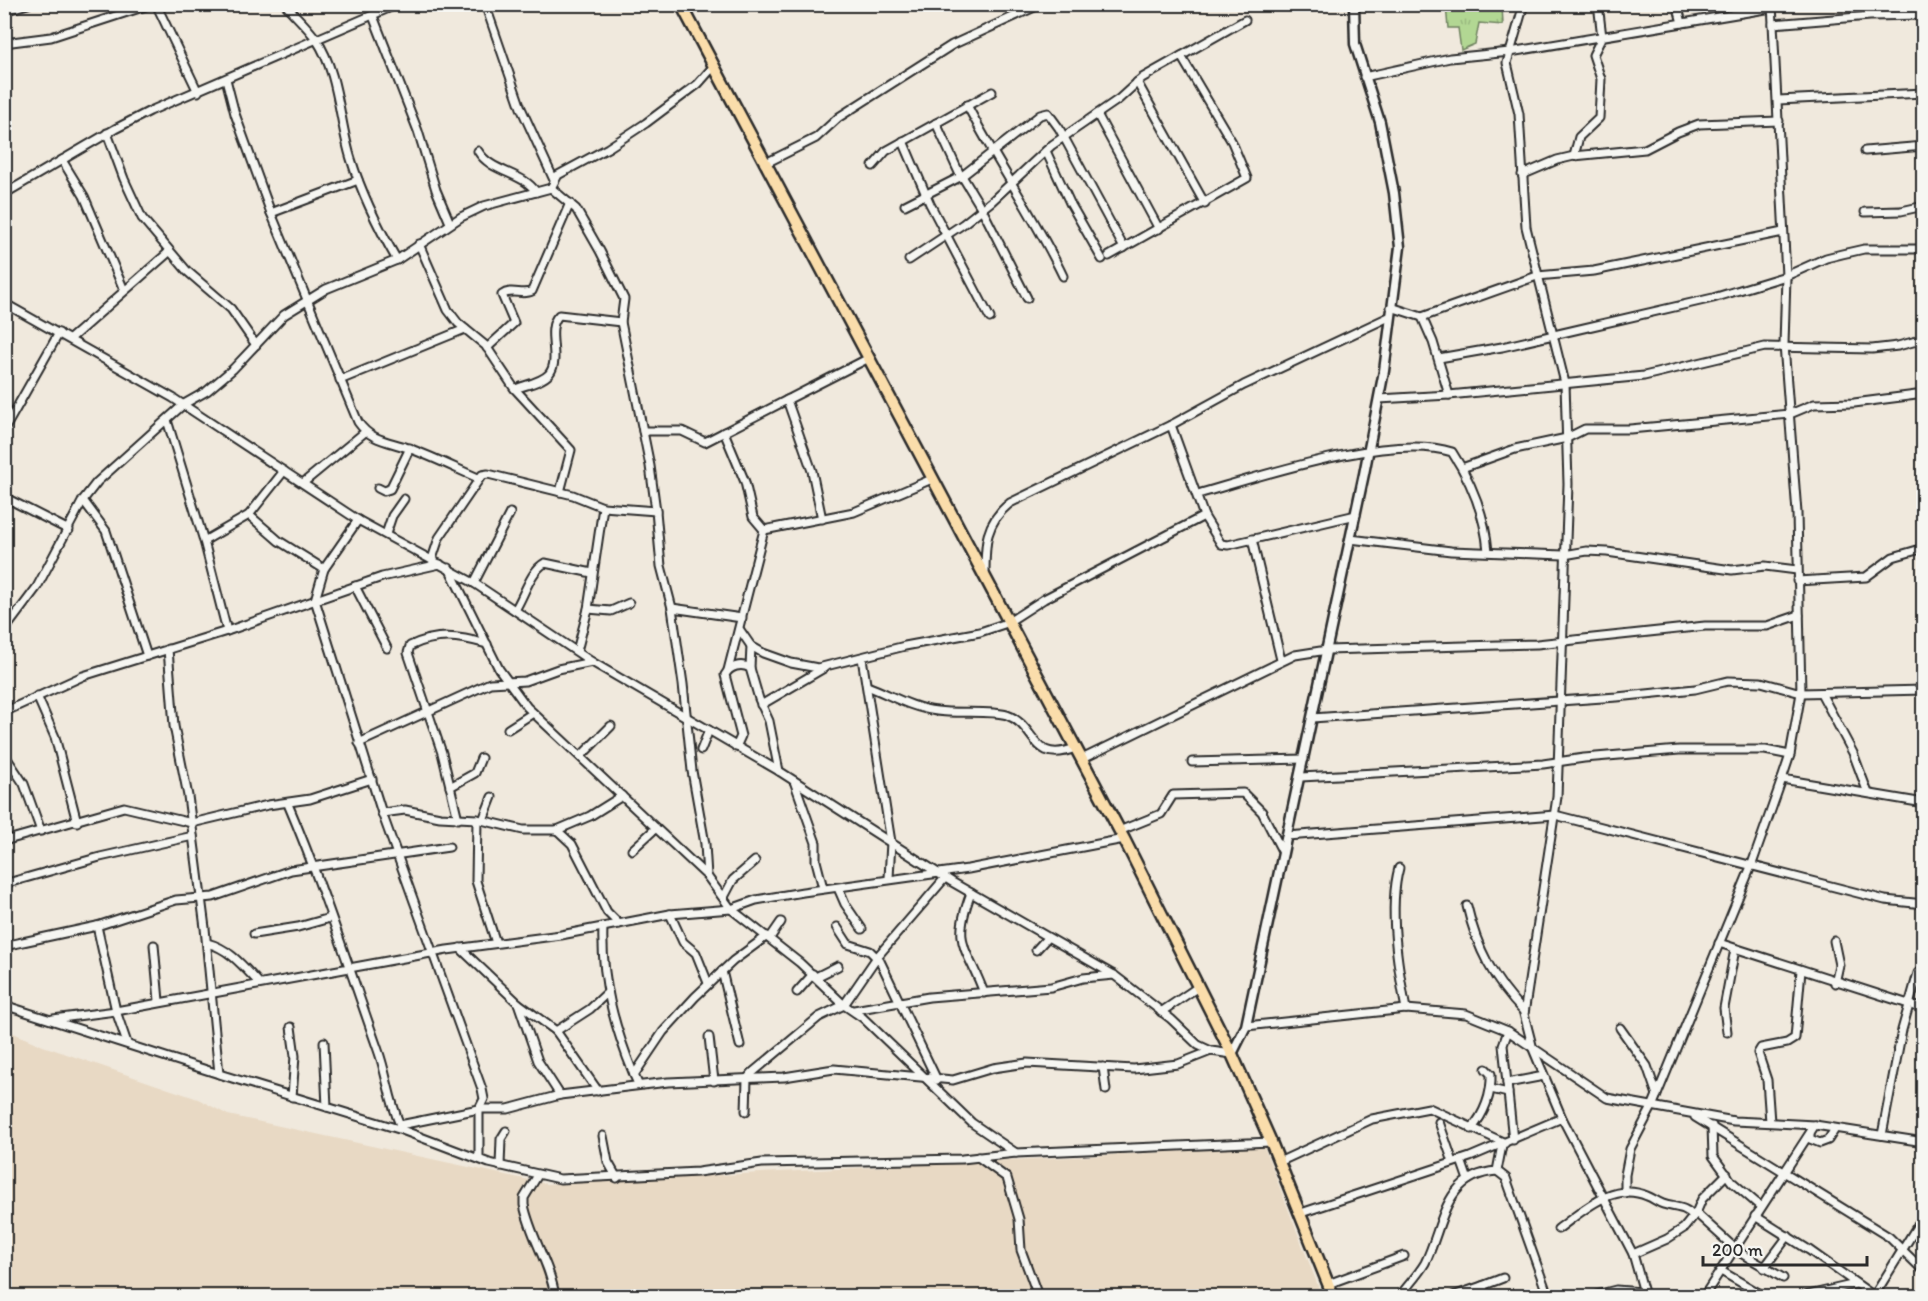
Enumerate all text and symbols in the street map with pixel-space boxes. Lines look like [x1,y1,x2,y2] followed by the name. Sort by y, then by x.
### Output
[1703,1229,1866,1267] scale bar
[1712,1239,1763,1261] text: 200 m

